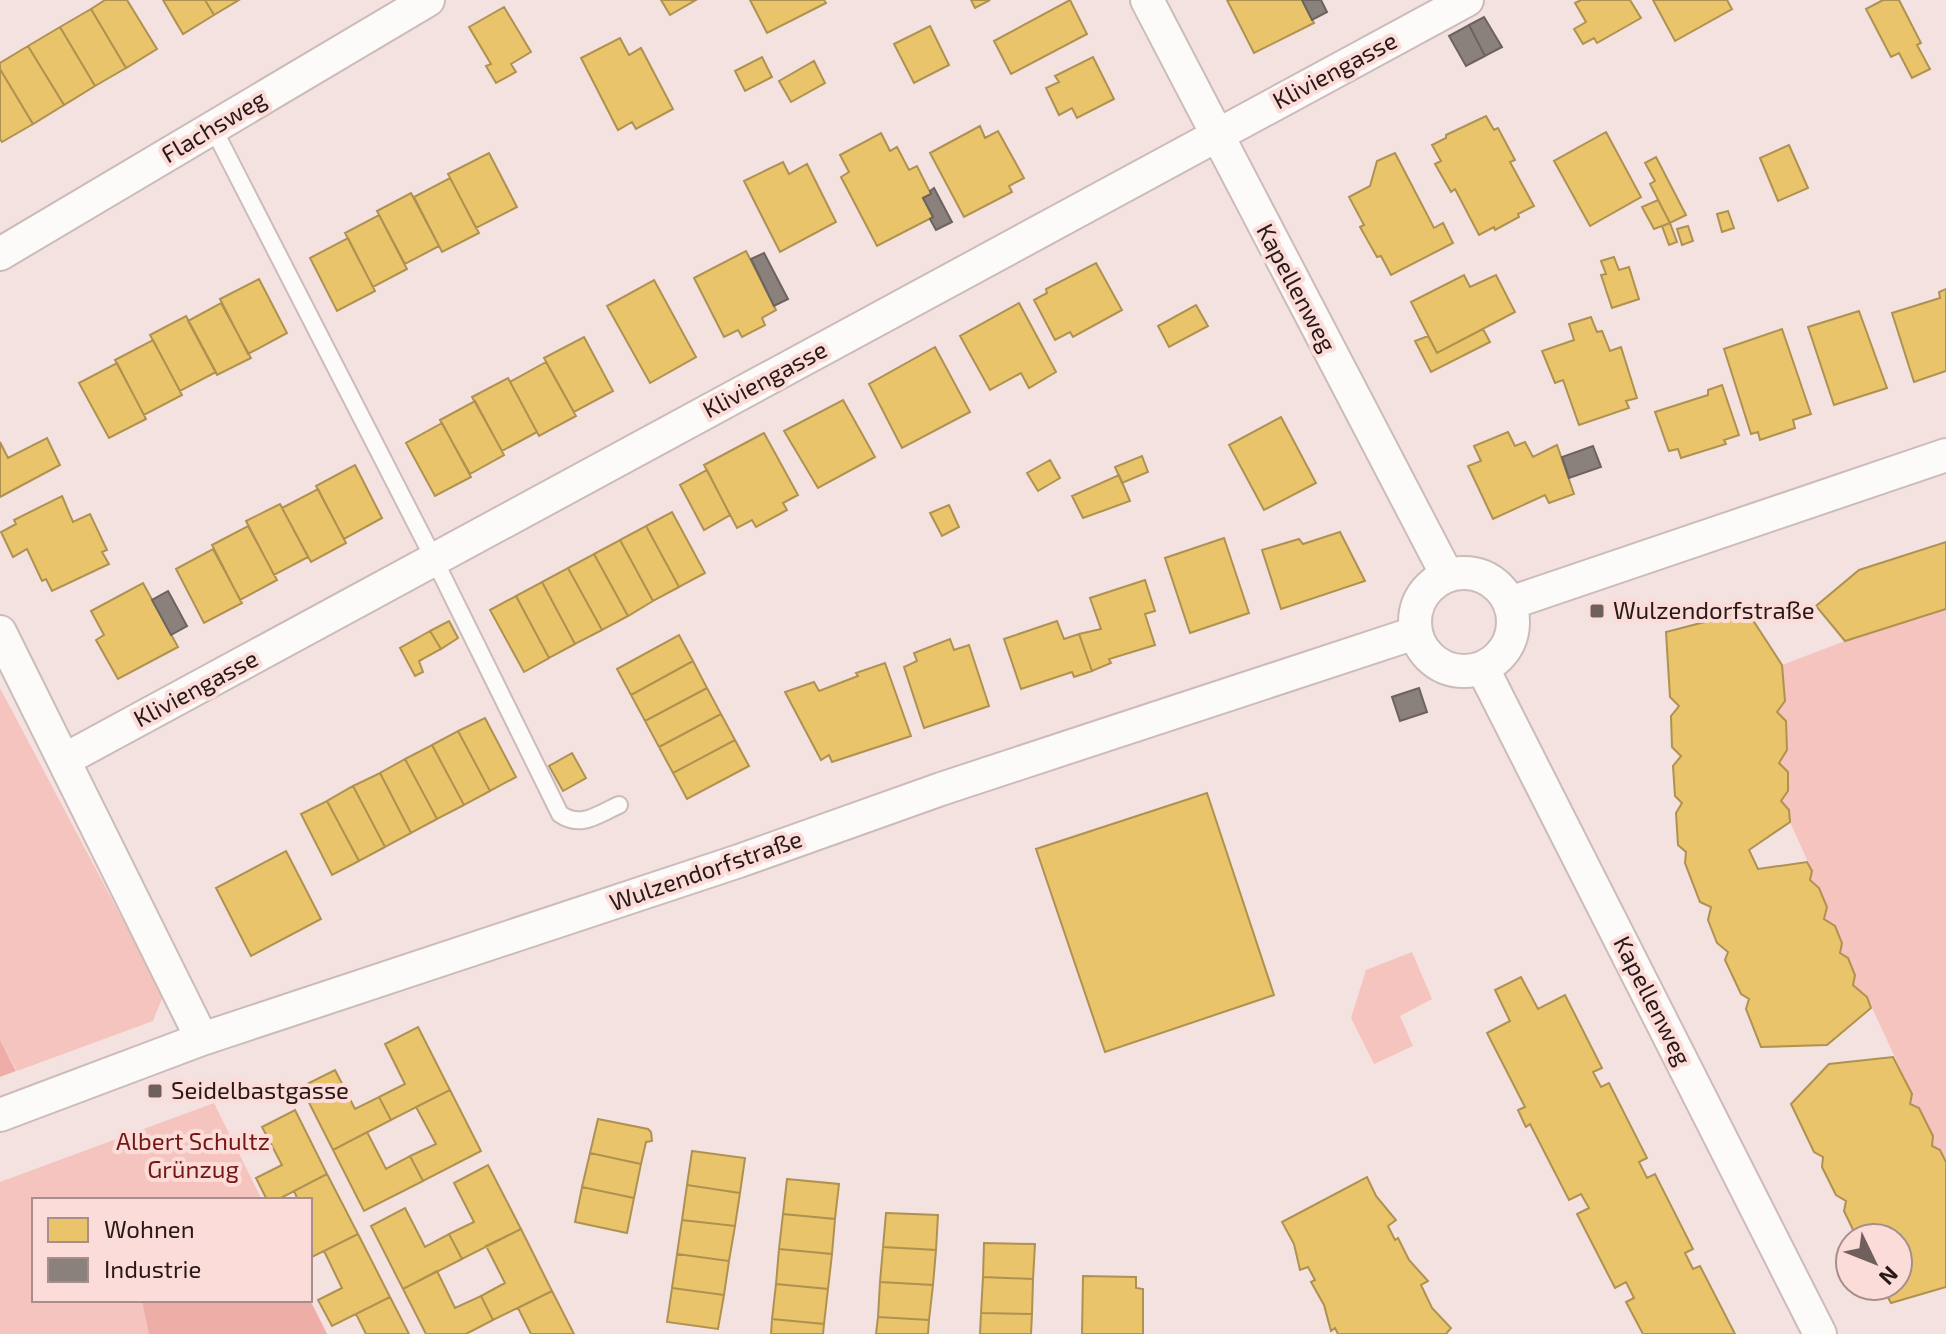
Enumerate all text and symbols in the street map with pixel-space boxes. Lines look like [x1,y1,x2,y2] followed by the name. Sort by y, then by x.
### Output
[1267,25,1401,115] street label: Kliviengasse
[156,83,271,168] street label: Flachsweg
[1251,218,1343,356] street label: Kapellenweg
[697,334,831,424] street label: Kliviengasse
[1613,595,1815,624] place label: Wulzendorfstraße
[1588,602,1606,620] marker: Wulzendorfstraße
[128,643,262,733] street label: Kliviengasse
[605,823,806,916] street label: Wulzendorfstraße
[1608,931,1698,1070] street label: Kapellenweg
[171,1075,349,1104] place label: Seidelbastgasse
[146,1082,164,1100] marker: Seidelbastgasse
[116,1126,270,1183] park label: Albert Schultz Grünzug
[32,1198,312,1302] legend
[104,1214,195,1243] text: Wohnen
[1834,1222,1914,1302] north arrow
[104,1254,201,1283] text: Industrie
[1874,1262,1904,1291] text: N

